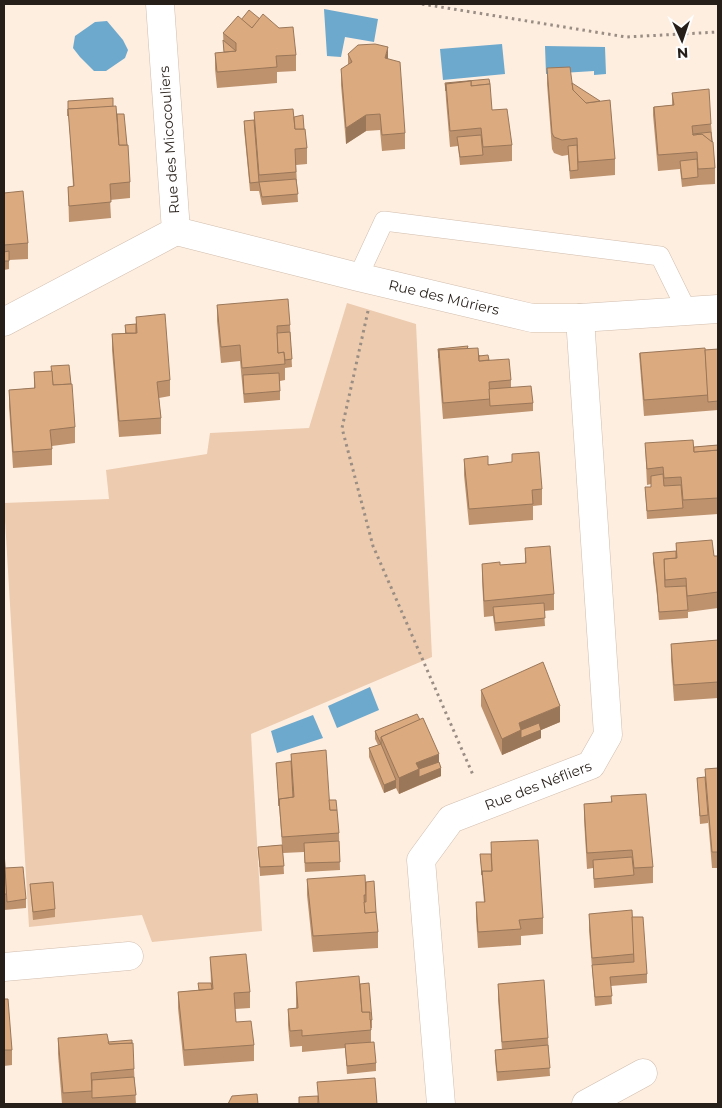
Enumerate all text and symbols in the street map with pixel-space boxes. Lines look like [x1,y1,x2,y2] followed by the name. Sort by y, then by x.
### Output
[657,15,707,65] north arrow
[677,44,689,62] text: N
[155,65,183,215] street label: Rue des Micocouliers
[387,276,501,319] street label: Rue des Mûriers
[482,757,594,814] street label: Rue des Néfliers

